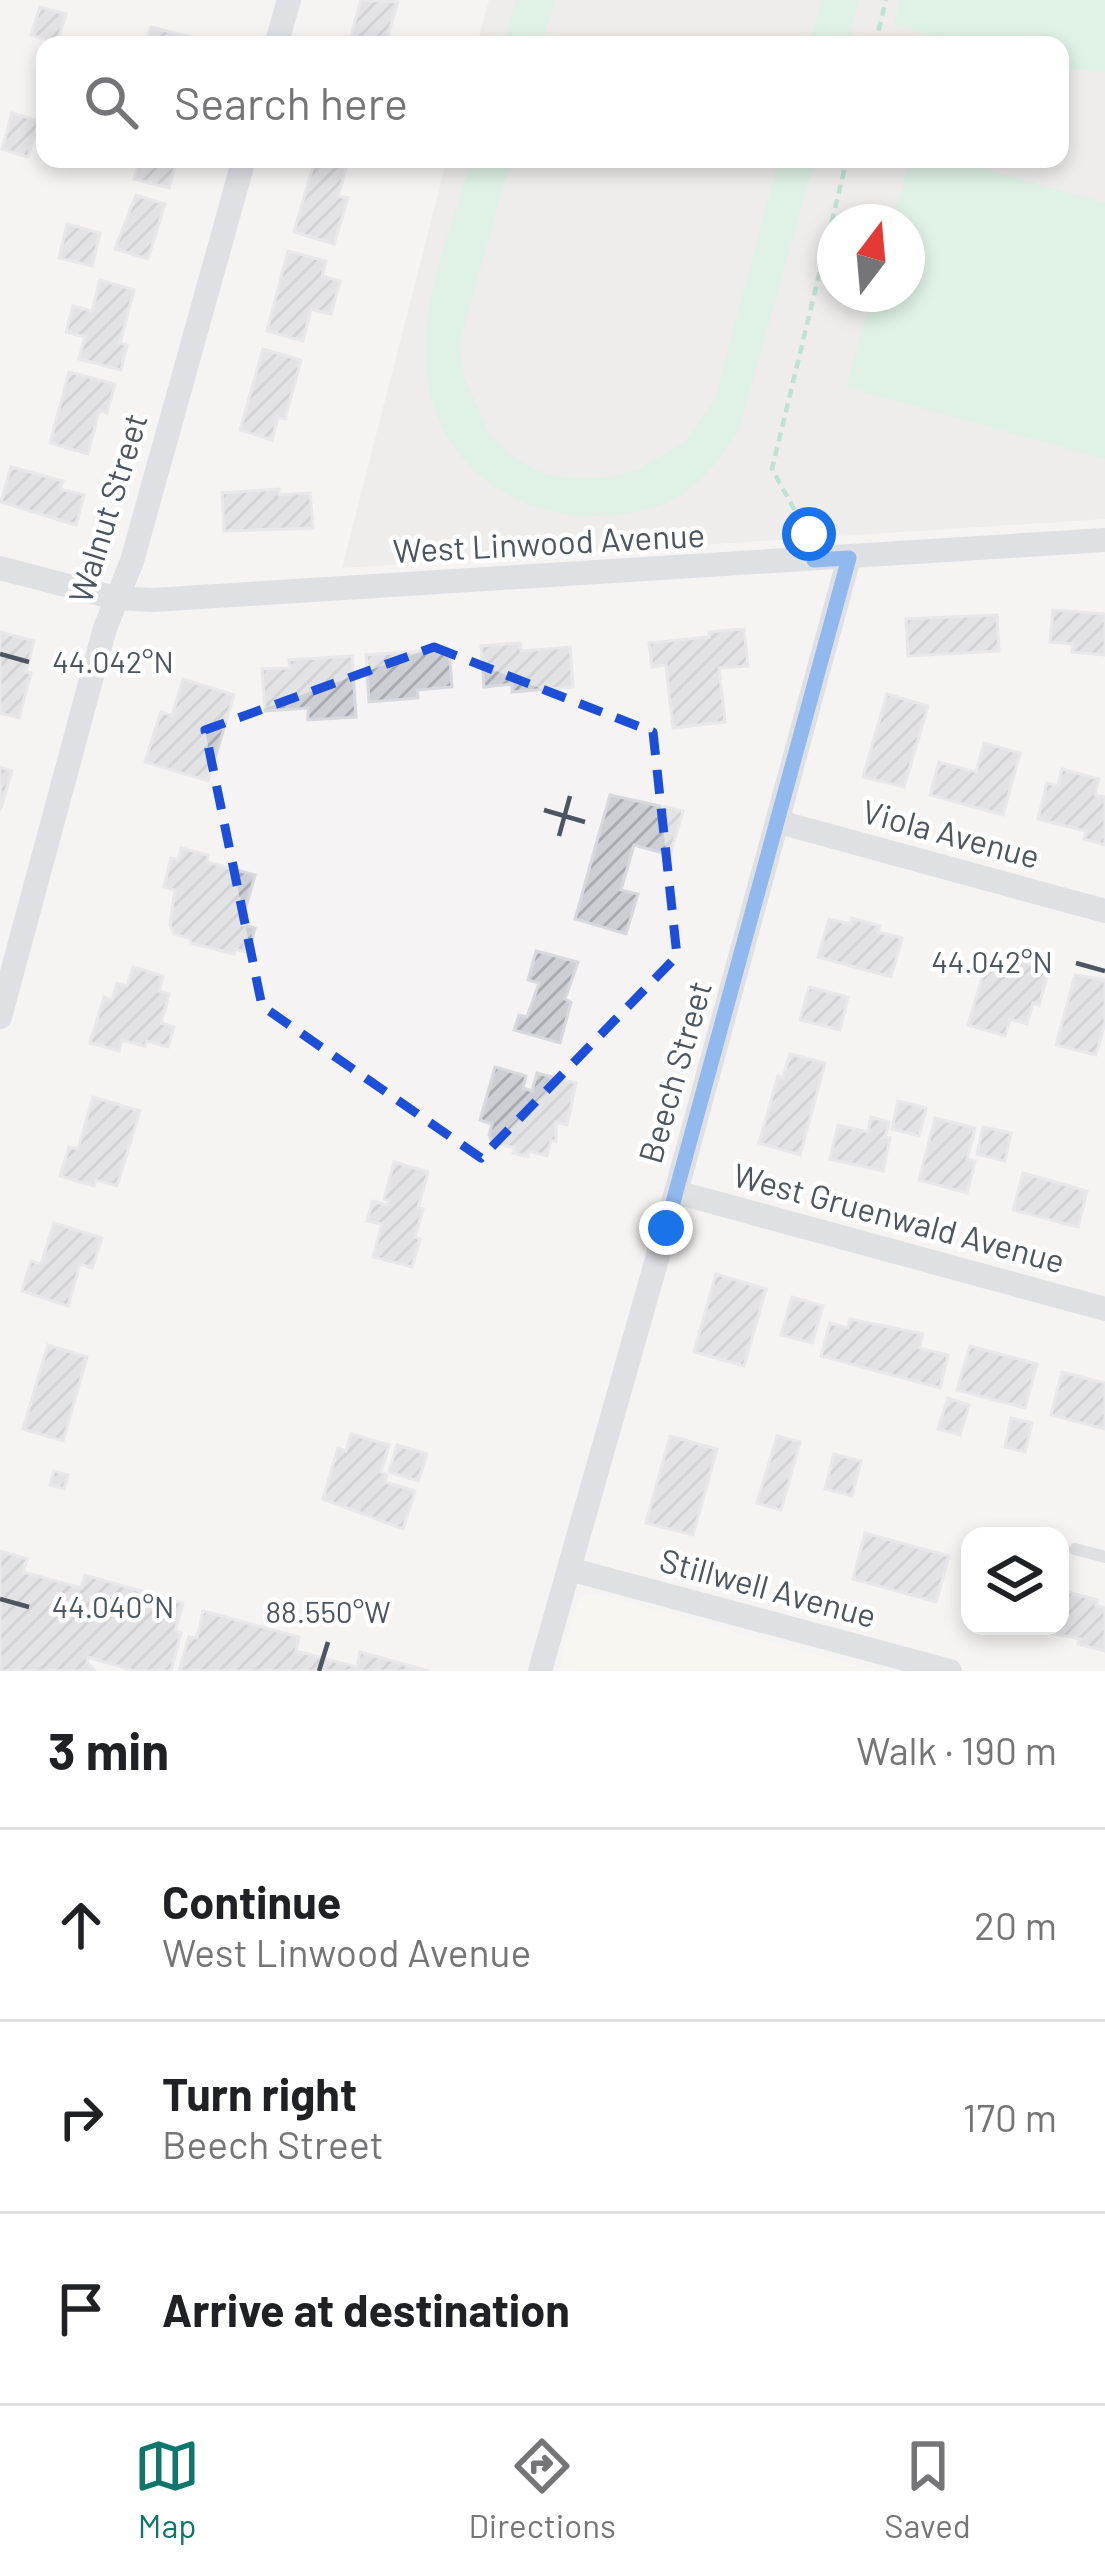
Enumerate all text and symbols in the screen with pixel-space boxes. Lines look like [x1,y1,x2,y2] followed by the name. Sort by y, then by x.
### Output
[36,36,1069,168] search box
[78,69,144,135] icon: search
[174,75,408,129] text: Search here
[817,204,925,312] north arrow
[59,408,155,607] street label: Walnut Street
[782,507,836,561] route start
[392,514,706,570] street label: West Linwood Avenue
[52,643,174,679] text: 44.042°N
[858,790,1044,876] street label: Viola Avenue
[931,943,1053,979] text: 44.042°N
[629,976,719,1167] street label: Beech Street
[729,1154,1069,1281] street label: West Gruenwald Avenue
[639,1201,693,1255] route end
[961,1527,1069,1635] map controls
[961,1527,1069,1635] button: layers
[656,1539,881,1635] street label: Stillwell Avenue
[52,1588,174,1624] text: 44.040°N
[265,1593,391,1629] text: 88.550°W
[48,1719,169,1780] text: 3 min
[856,1726,1057,1773] text: Walk · 190 m
[162,1874,341,1928] text: Continue
[48,1892,114,1958] icon: ahead
[974,1901,1057,1948] text: 20 m
[162,1928,531,1975] text: West Linwood Avenue
[162,2066,357,2120] text: Turn right
[48,2084,114,2150] icon: right
[963,2093,1057,2140] text: 170 m
[162,2120,384,2167] text: Beech Street
[48,2276,114,2342] icon: arrive
[162,2282,570,2336] text: Arrive at destination
[134,2433,200,2545] tab: Map
[468,2433,616,2545] tab: Directions
[884,2433,971,2545] tab: Saved

